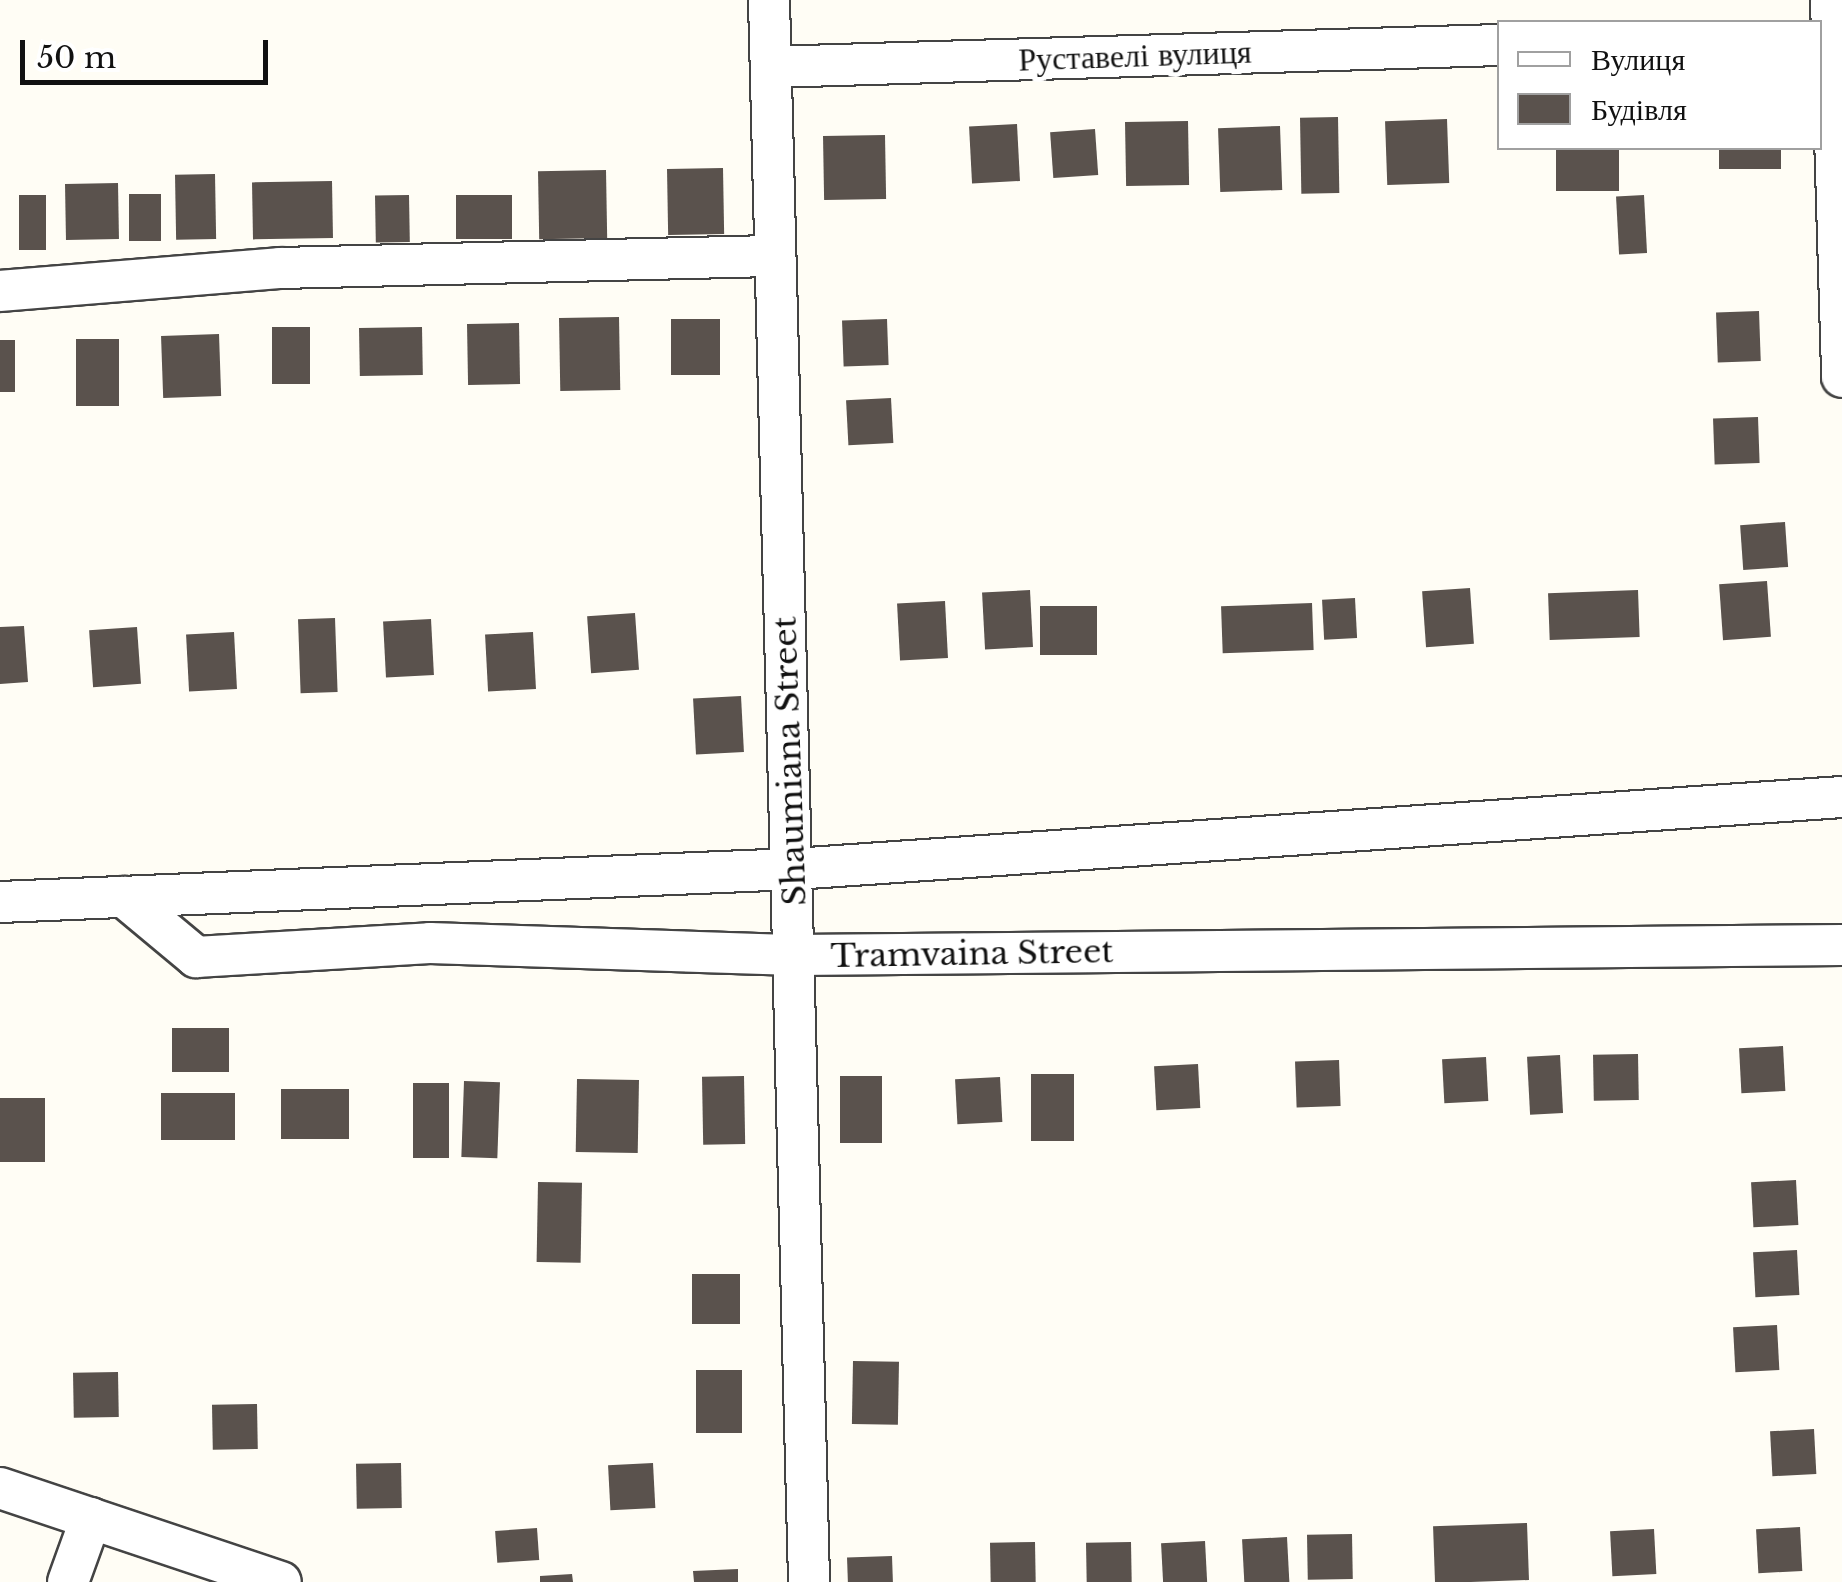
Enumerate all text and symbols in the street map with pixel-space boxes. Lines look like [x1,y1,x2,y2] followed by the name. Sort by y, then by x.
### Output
[25,20,272,82] scale bar
[1497,20,1822,150] legend
[1018,33,1252,79] street label: Руставелі вулиця
[37,39,116,76] text: 50 m
[1591,41,1685,78] text: Вулиця
[1591,91,1687,128] text: Будівля
[766,615,814,907] street label: Shaumiana Street
[830,932,1114,976] street label: Tramvaina Street

